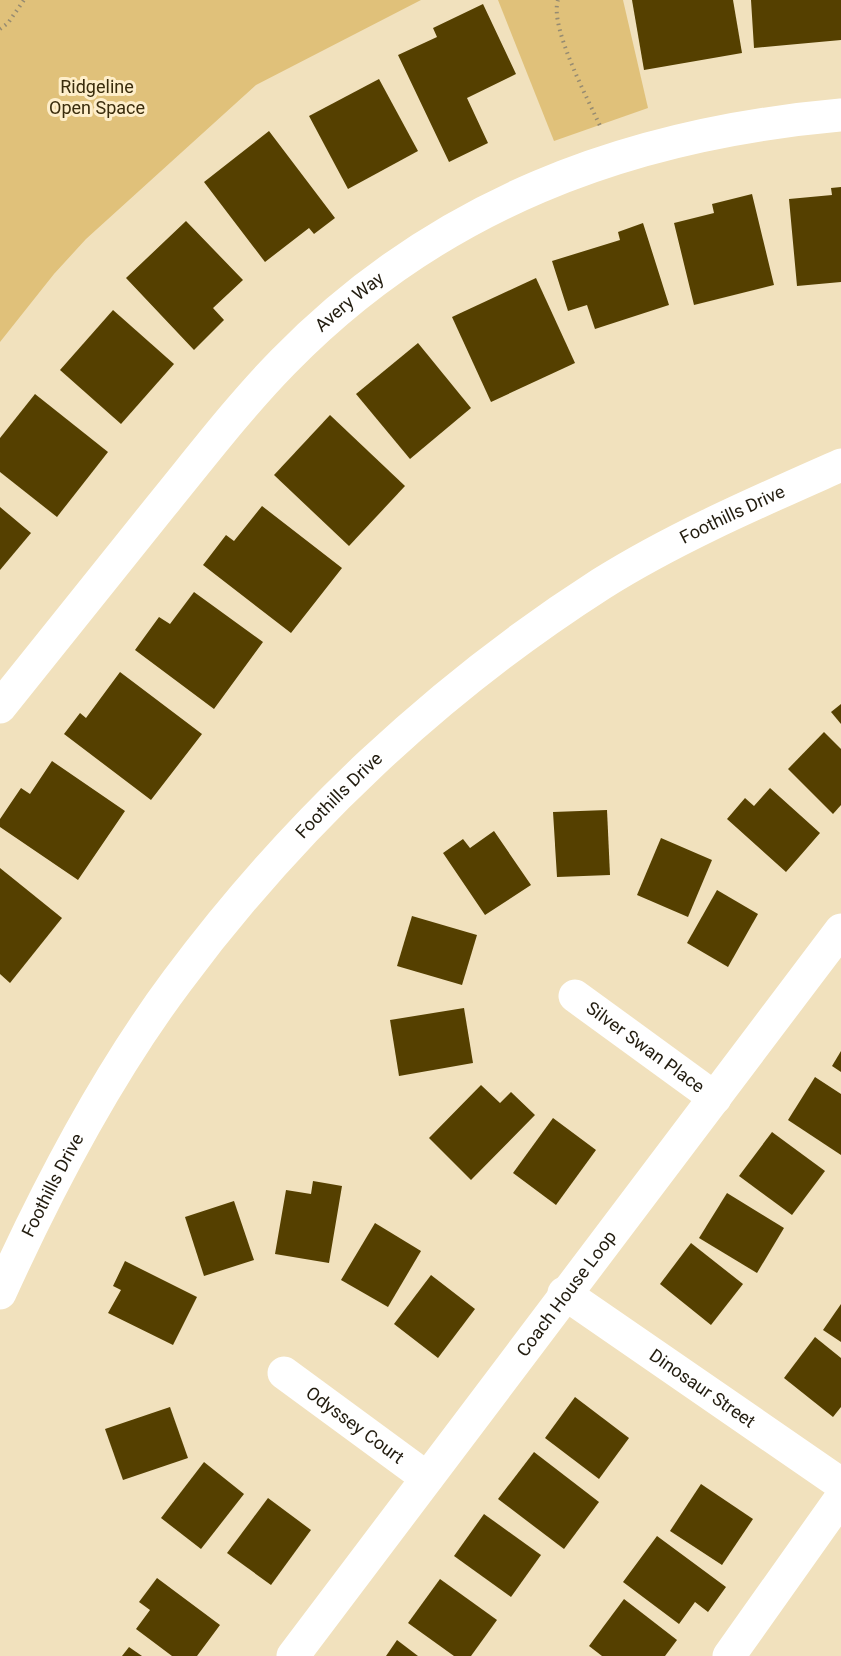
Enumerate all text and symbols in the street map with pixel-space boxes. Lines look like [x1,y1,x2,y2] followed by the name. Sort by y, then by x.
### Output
[49,76,145,118] park label: Ridgeline Open Space
[310,267,388,336] street label: Avery Way
[676,480,788,548] street label: Foothills Drive
[291,748,386,842] street label: Foothills Drive
[582,997,709,1097] street label: Silver Swan Place
[17,1130,88,1240] street label: Foothills Drive
[512,1226,620,1360] street label: Coach House Loop
[646,1344,759,1432] street label: Dinosaur Street
[302,1382,408,1468] street label: Odyssey Court

